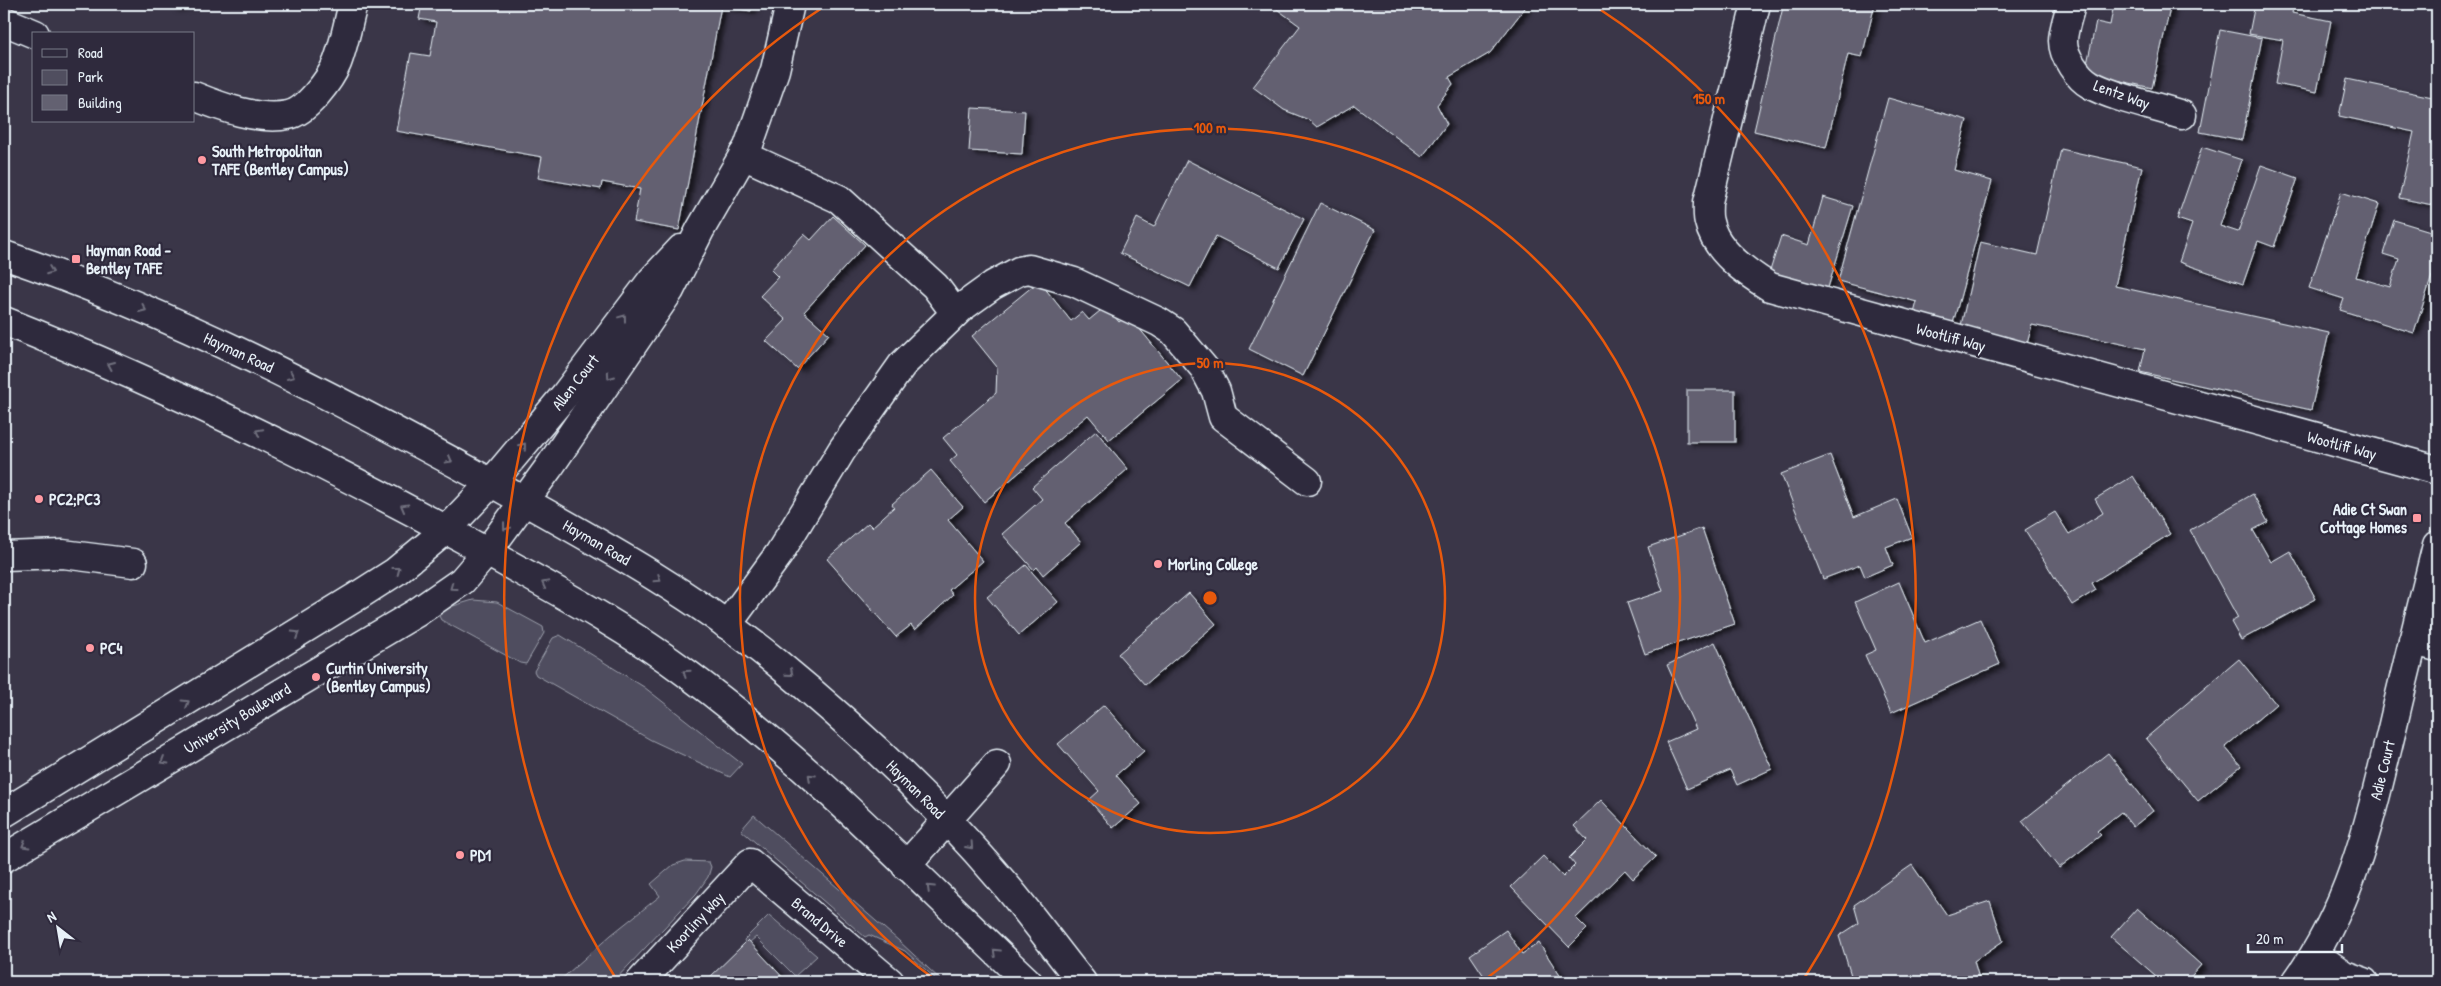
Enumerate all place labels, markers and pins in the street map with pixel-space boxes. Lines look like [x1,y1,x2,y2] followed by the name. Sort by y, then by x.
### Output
[211,140,349,181] place label: South Metropolitan TAFE (Bentley Campus)
[196,154,208,166] marker: South Metropolitan TAFE (Bentley Campus)
[86,239,171,280] place label: Hayman Road - Bentley TAFE
[70,253,82,265] marker: Hayman Road - Bentley TAFE
[49,488,100,510] place label: PC2;PC3
[33,493,45,505] marker: PC2;PC3
[2320,498,2408,539] place label: Adie Ct Swan Cottage Homes
[2411,512,2423,524] marker: Adie Ct Swan Cottage Homes
[1168,553,1259,576] place label: Morling College
[1152,558,1164,570] marker: Morling College
[1201,589,1219,607] centre of rings
[100,637,122,659] place label: PC4
[84,642,96,654] marker: PC4
[326,657,431,698] place label: Curtin University (Bentley Campus)
[310,671,322,683] marker: Curtin University (Bentley Campus)
[470,844,491,866] place label: PD1
[454,849,466,861] marker: PD1

